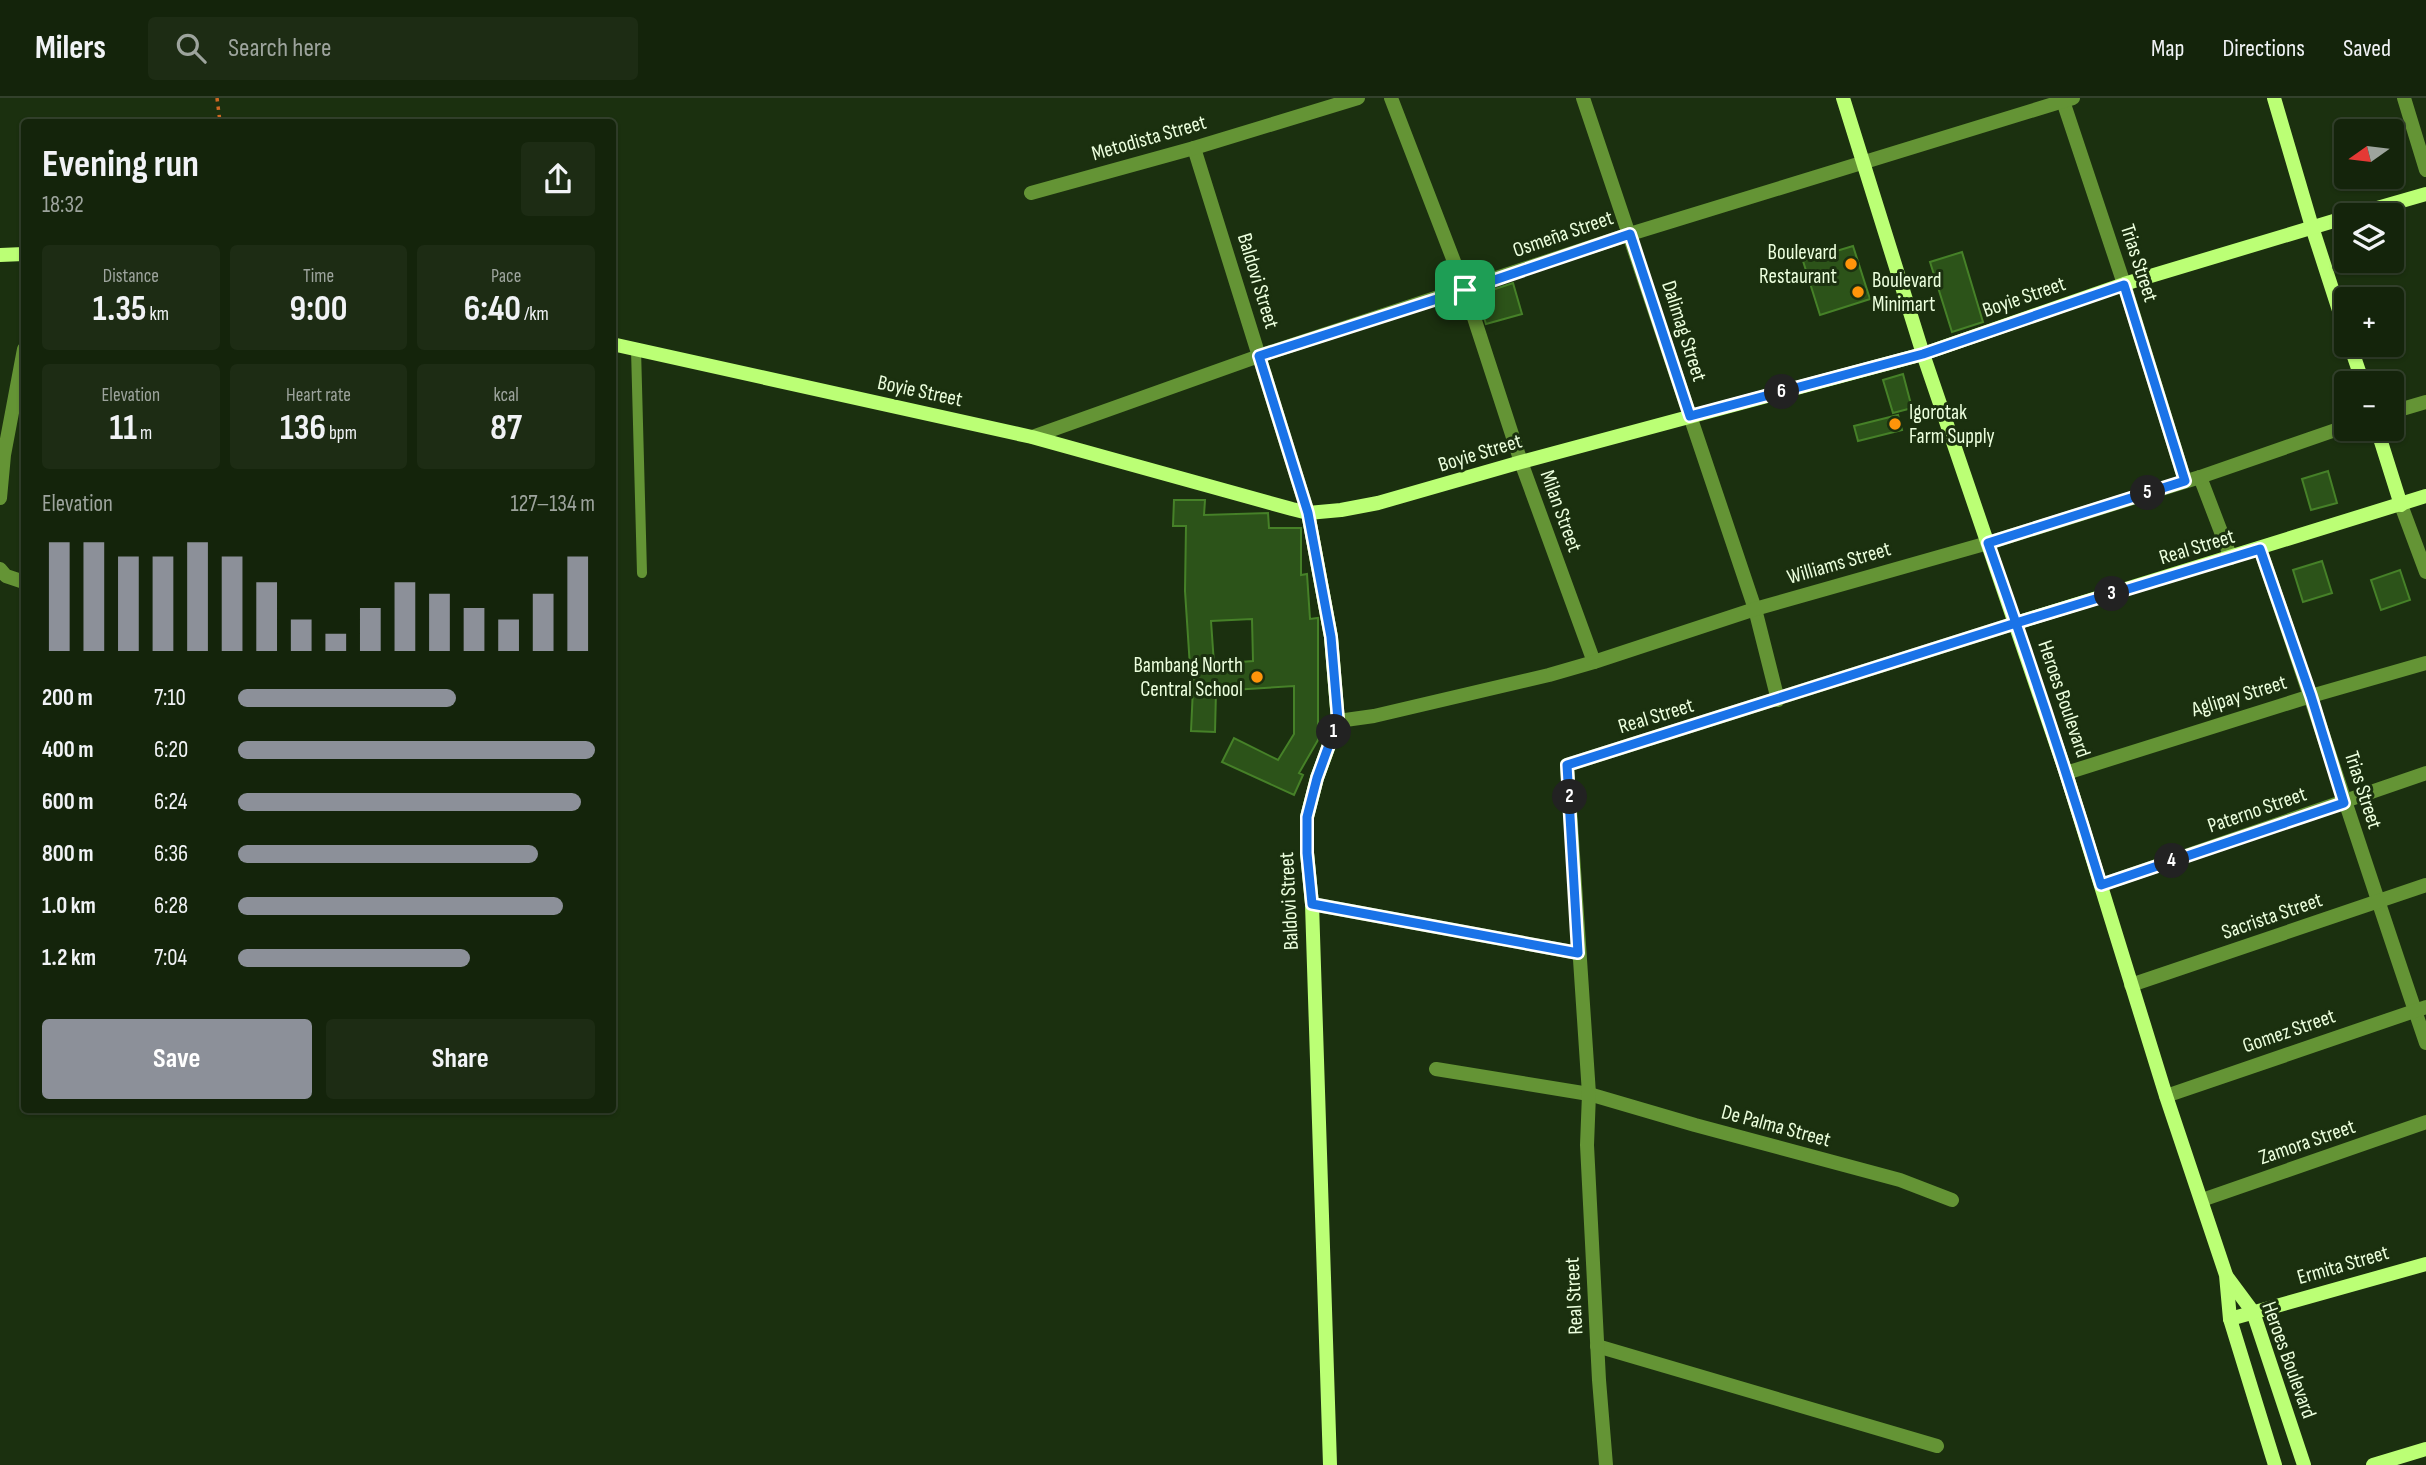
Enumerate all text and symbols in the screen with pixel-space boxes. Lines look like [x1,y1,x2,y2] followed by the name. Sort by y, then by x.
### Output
[148,17,638,80] search box
[35,28,106,68] text: Milers
[172,29,210,67] icon: search
[228,33,331,64] text: Search here
[2151,34,2184,63] text: Map
[2222,34,2305,63] text: Directions
[2343,34,2391,63] text: Saved
[1089,110,1209,166] street label: Metodista Street
[2334,119,2404,189] north arrow
[2334,119,2404,441] map controls
[42,142,199,187] text: Evening run
[521,142,595,216] button: share
[42,191,84,219] text: 18:32
[2334,203,2404,273] button: layers
[1510,205,1616,263] street label: Osmeña Street
[2115,221,2163,305] street label: Trias Street
[1232,230,1284,332] street label: Baldovi Street
[1759,240,1837,289] place label: Boulevard Restaurant
[1843,256,1859,272] marker: Boulevard Restaurant
[1435,260,1495,320] pin
[103,265,159,288] text: Distance
[303,265,334,288] text: Time
[491,265,521,288] text: Pace
[1872,268,1941,317] place label: Boulevard Minimart
[1446,271,1484,309] icon: arrive
[1979,271,2069,323] street label: Boyie Street
[1656,278,1712,384] street label: Dalimag Street
[1850,284,1866,300] marker: Boulevard Minimart
[2334,287,2404,357] button: +
[93,288,146,331] text: 1.35
[290,288,347,331] text: 9:00
[464,288,521,331] text: 6:40
[146,303,169,326] text: km
[521,303,549,326] text: /km
[875,370,965,412] street label: Boyie Street
[2334,371,2404,441] button: −
[1764,374,1800,410] pin: 6
[1777,380,1786,403] text: 6
[102,384,160,407] text: Elevation
[286,384,351,407] text: Heart rate
[494,384,519,407] text: kcal
[1909,400,1995,449] place label: Igorotak Farm Supply
[109,407,137,450] text: 11
[280,407,326,450] text: 136
[490,407,522,450] text: 87
[1887,416,1903,432] marker: Igorotak Farm Supply
[137,422,152,445] text: m
[326,422,357,445] text: bpm
[1435,428,1525,478] street label: Boyie Street
[1535,467,1587,555] street label: Milan Street
[2130,476,2166,510] pin: 5
[2143,481,2152,504] text: 5
[42,490,113,518] text: Elevation
[511,490,595,518] text: 127–134 m
[2156,524,2238,570] street label: Real Street
[1784,536,1894,590] street label: Williams Street
[2094,576,2130,612] pin: 3
[2107,582,2116,605] text: 3
[2032,637,2096,761] street label: Heroes Boulevard
[1133,653,1243,702] place label: Bambang North Central School
[1249,669,1265,685] marker: Bambang North Central School
[2187,670,2290,723] street label: Aglipay Street
[42,684,93,712] text: 200 m
[154,684,186,712] text: 7:10
[1615,693,1697,739] street label: Real Street
[1316,714,1352,750] pin: 1
[1330,720,1337,743] text: 1
[42,736,93,764] text: 400 m
[154,736,188,764] text: 6:20
[2339,748,2387,832] street label: Trias Street
[1552,780,1588,814] pin: 2
[2204,781,2310,839] street label: Paterno Street
[1565,785,1574,808] text: 2
[42,788,94,816] text: 600 m
[154,788,187,816] text: 6:24
[42,840,94,868] text: 800 m
[154,840,188,868] text: 6:36
[2154,844,2190,878] pin: 4
[2167,849,2176,872] text: 4
[1274,851,1304,951] street label: Baldovi Street
[2218,887,2326,945] street label: Sacrista Street
[42,892,96,920] text: 1.0 km
[154,892,188,920] text: 6:28
[42,944,96,972] text: 1.2 km
[154,944,187,972] text: 7:04
[2239,1003,2339,1059] street label: Gomez Street
[42,1019,312,1099] button: Save
[326,1019,595,1099] button: Share
[1719,1099,1833,1153] street label: De Palma Street
[2256,1114,2358,1170] street label: Zamora Street
[2294,1240,2392,1290] street label: Ermita Street
[1559,1257,1589,1335] street label: Real Street
[2256,1298,2322,1422] street label: Heroes Boulevard

